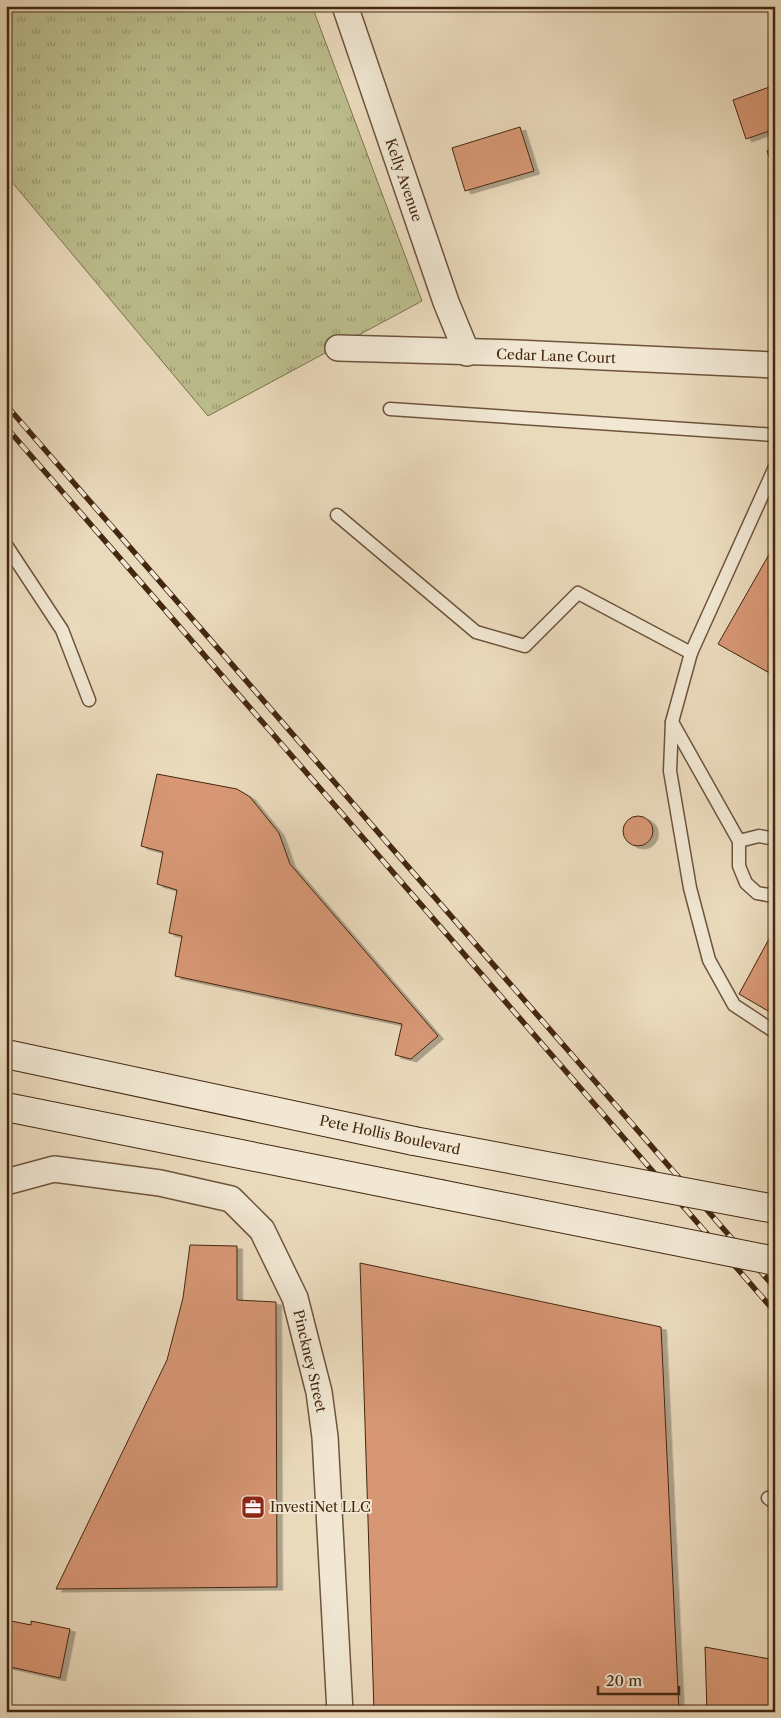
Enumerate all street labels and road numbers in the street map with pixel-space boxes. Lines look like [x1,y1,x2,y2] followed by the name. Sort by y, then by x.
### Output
[381,136,427,224] street label: Kelly Avenue
[496,345,616,367] street label: Cedar Lane Court
[318,1111,462,1159] street label: Pete Hollis Boulevard
[289,1308,331,1414] street label: Pinckney Street

